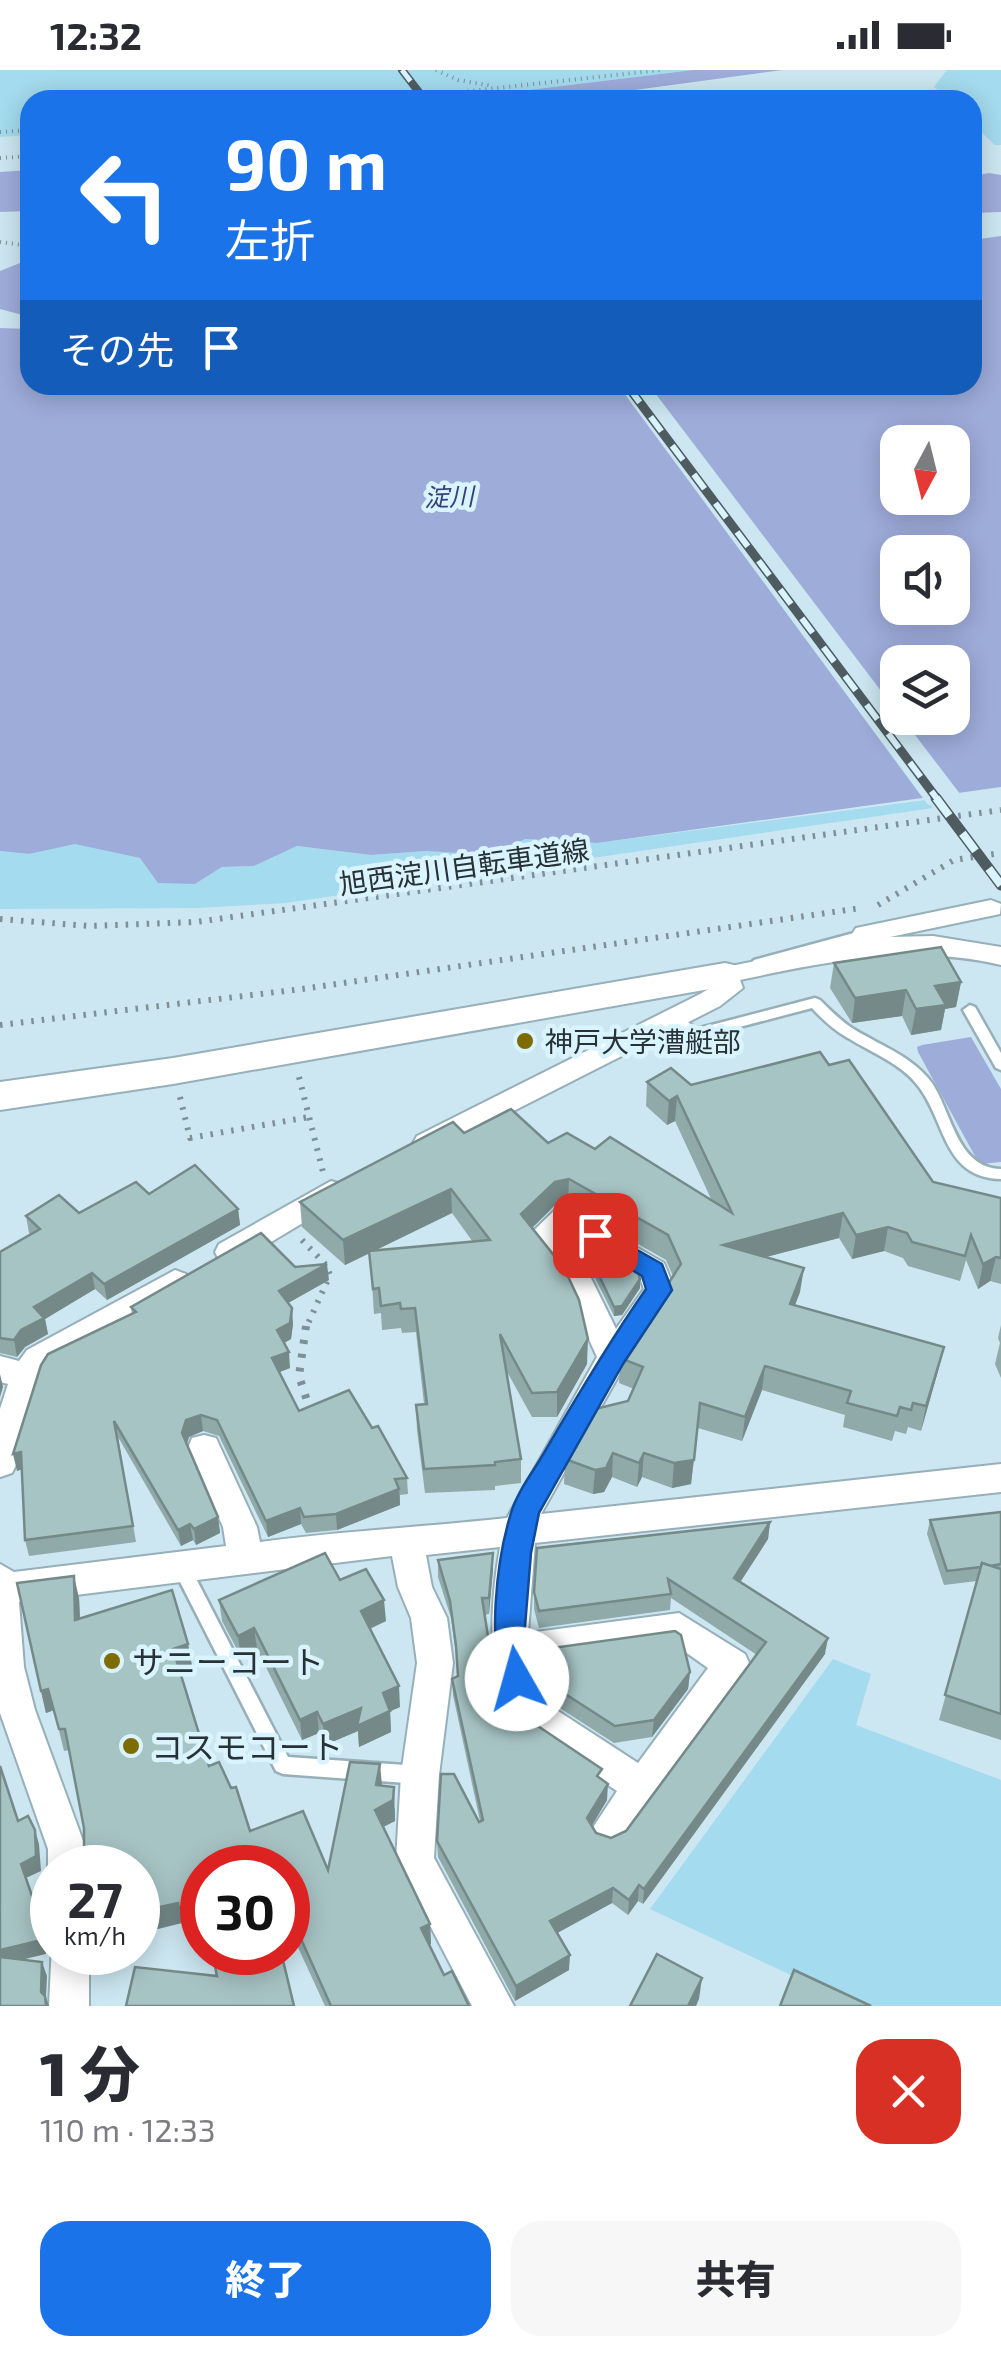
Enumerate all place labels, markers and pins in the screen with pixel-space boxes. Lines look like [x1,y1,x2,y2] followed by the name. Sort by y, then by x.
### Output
[545,1024,741,1058] place label: 神戸大学漕艇部
[514,1030,536,1052] marker: 神戸大学漕艇部
[553,1193,638,1278] pin
[132,1642,324,1680] place label: サニーコート
[101,1650,123,1672] marker: サニーコート
[151,1727,343,1765] place label: コスモコート
[120,1735,142,1757] marker: コスモコート

